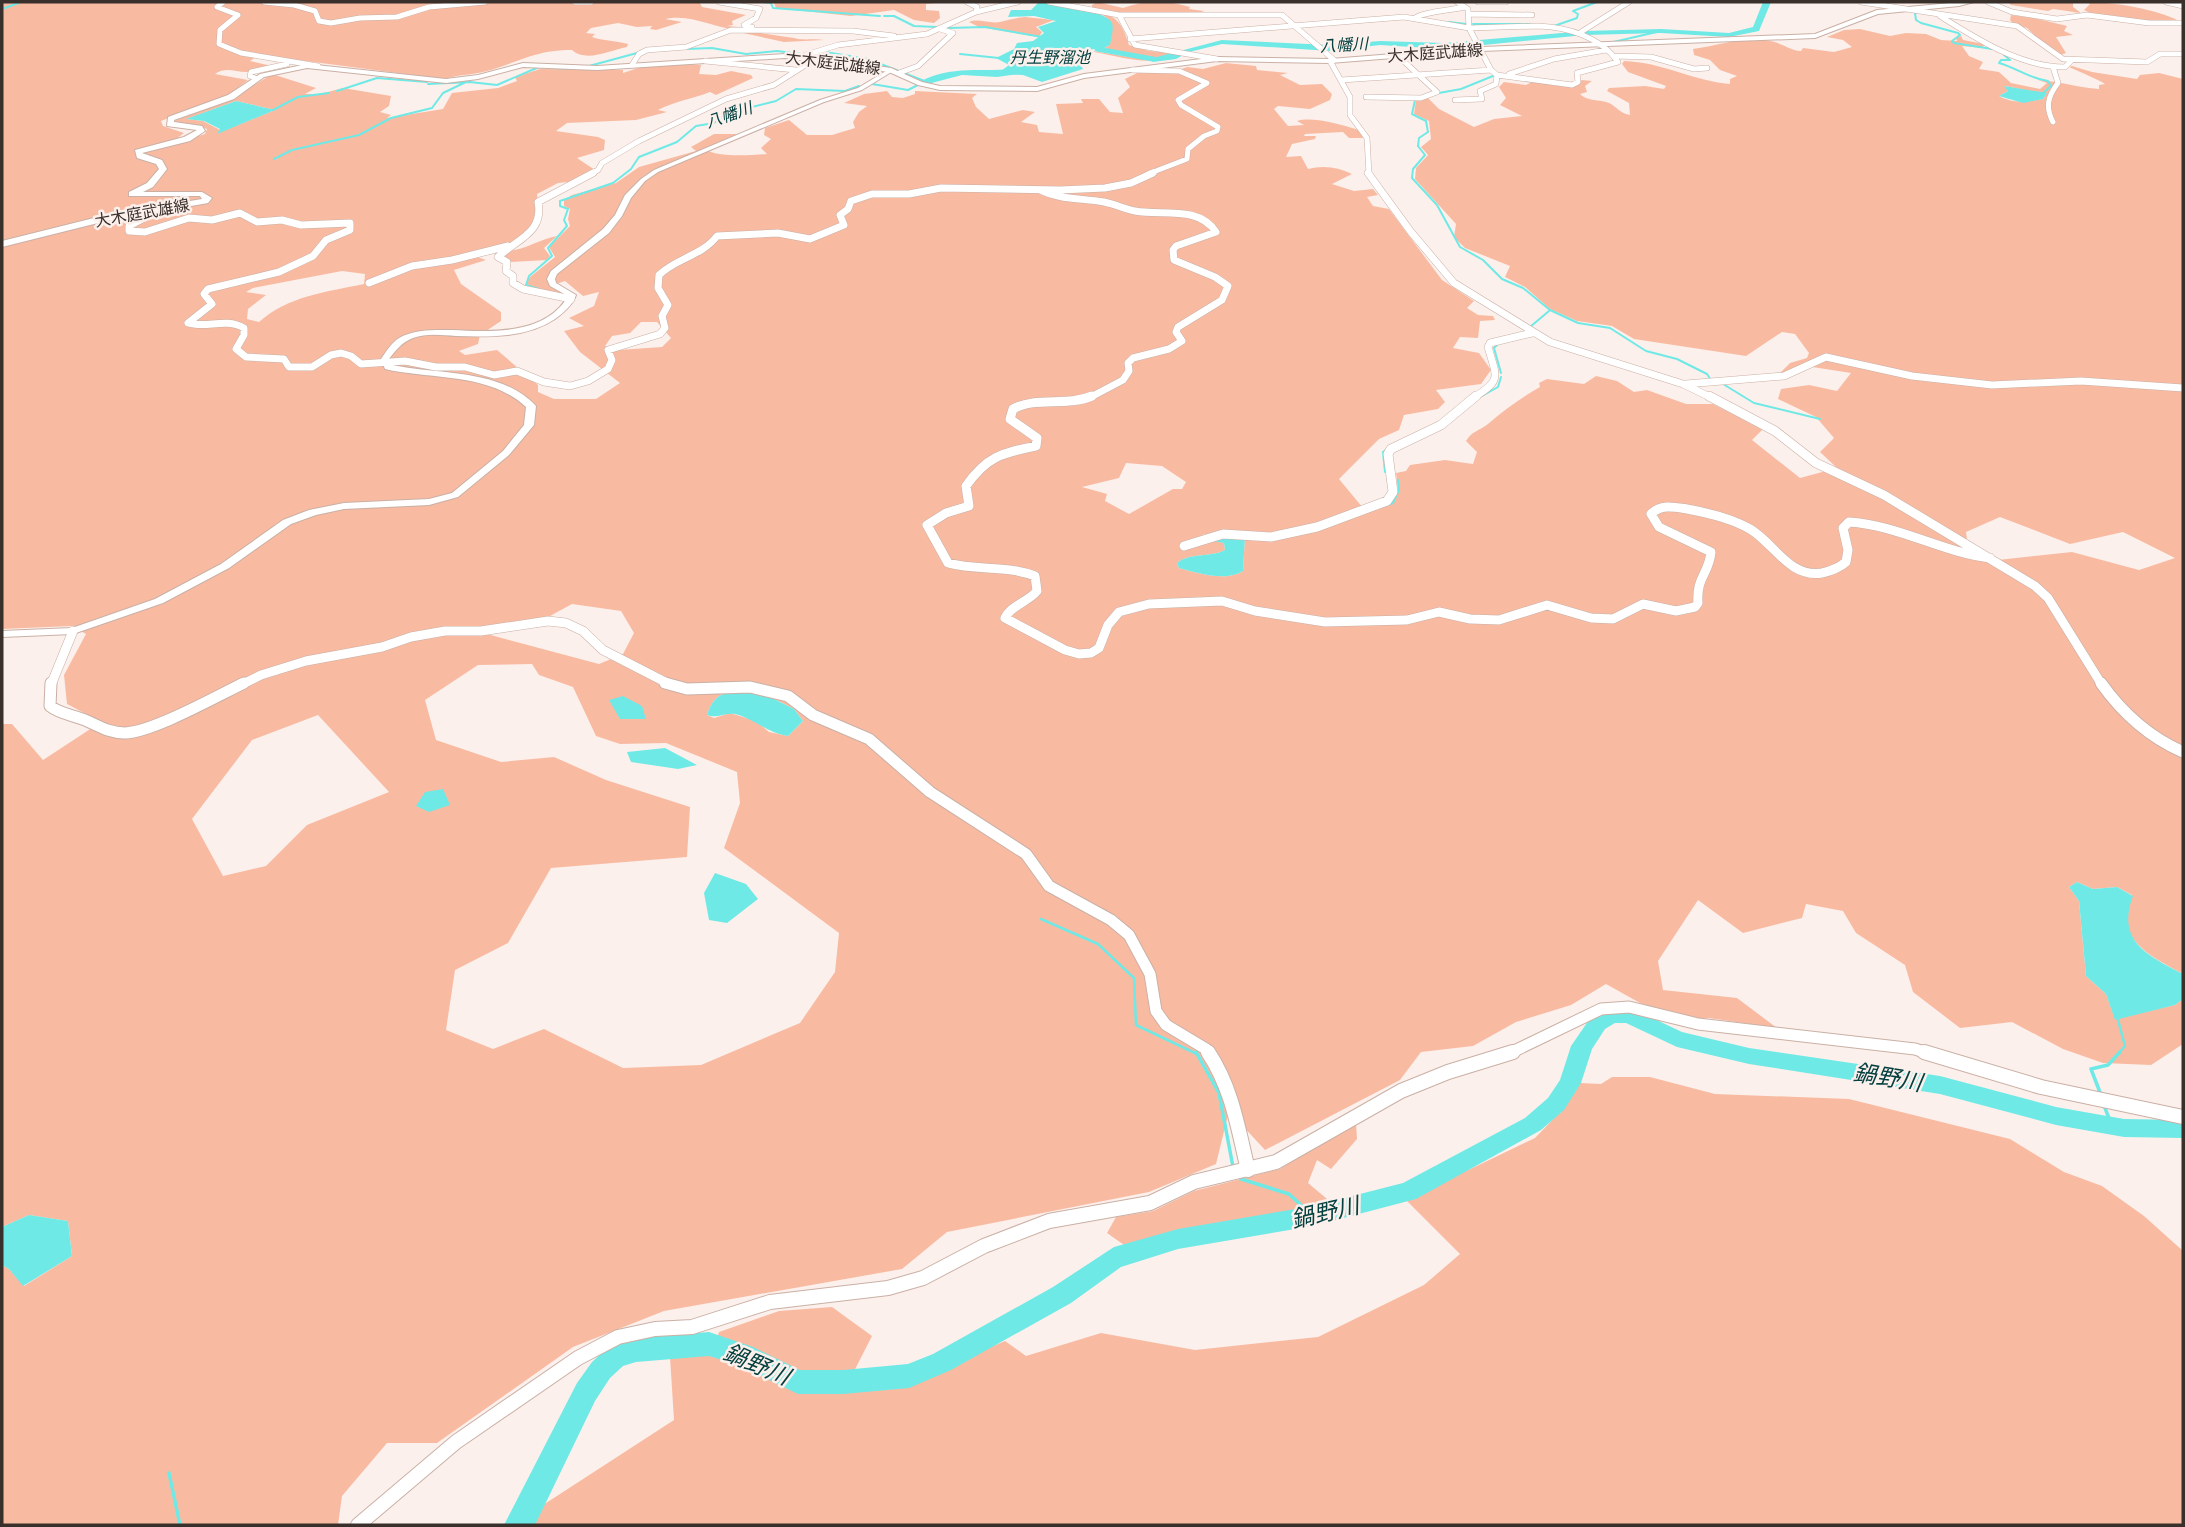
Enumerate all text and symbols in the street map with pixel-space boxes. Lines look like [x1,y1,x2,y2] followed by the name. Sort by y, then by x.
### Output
[1320,34,1370,56] water label: 八幡川
[1386,40,1484,66] street label: 大木庭武雄線
[784,48,882,78] street label: 大木庭武雄線
[1010,48,1092,67] water label: 丹生野溜池
[703,98,757,132] water label: 八幡川
[93,195,191,231] street label: 大木庭武雄線
[1852,1058,1927,1096] water label: 鍋野川
[1288,1190,1365,1233] water label: 鍋野川
[720,1338,797,1391] water label: 鍋野川

